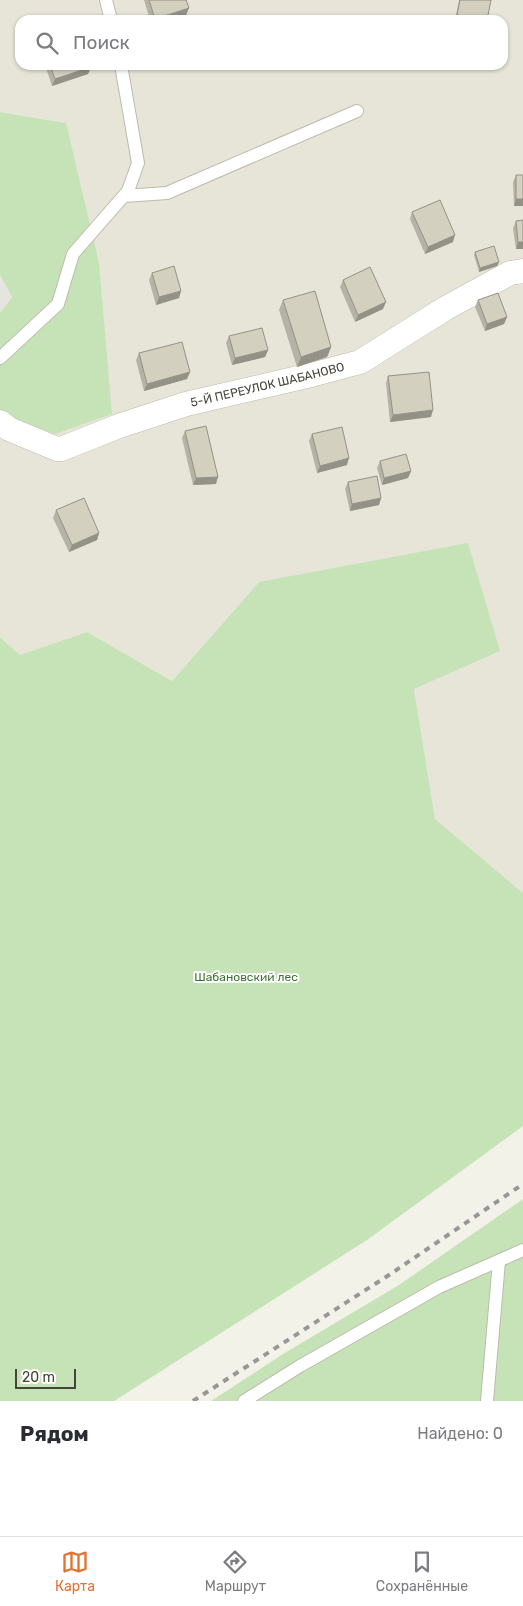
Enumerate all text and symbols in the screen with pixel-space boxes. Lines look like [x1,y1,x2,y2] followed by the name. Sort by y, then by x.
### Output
[15,15,508,70] search box
[33,29,61,57] icon: search
[73,31,130,54] text: Поиск
[189,359,346,410] street label: 5-Й ПЕРЕУЛОК ШАБАНОВО
[194,970,298,984] park label: Шабановский лес
[15,1366,76,1389] scale bar
[22,1369,55,1386] text: 20 m
[20,1421,89,1446] text: Рядом
[417,1424,503,1443] text: Найдено: 0
[55,1548,95,1595] tab: Карта
[205,1548,266,1595] tab: Маршрут
[376,1548,468,1595] tab: Сохранённые

